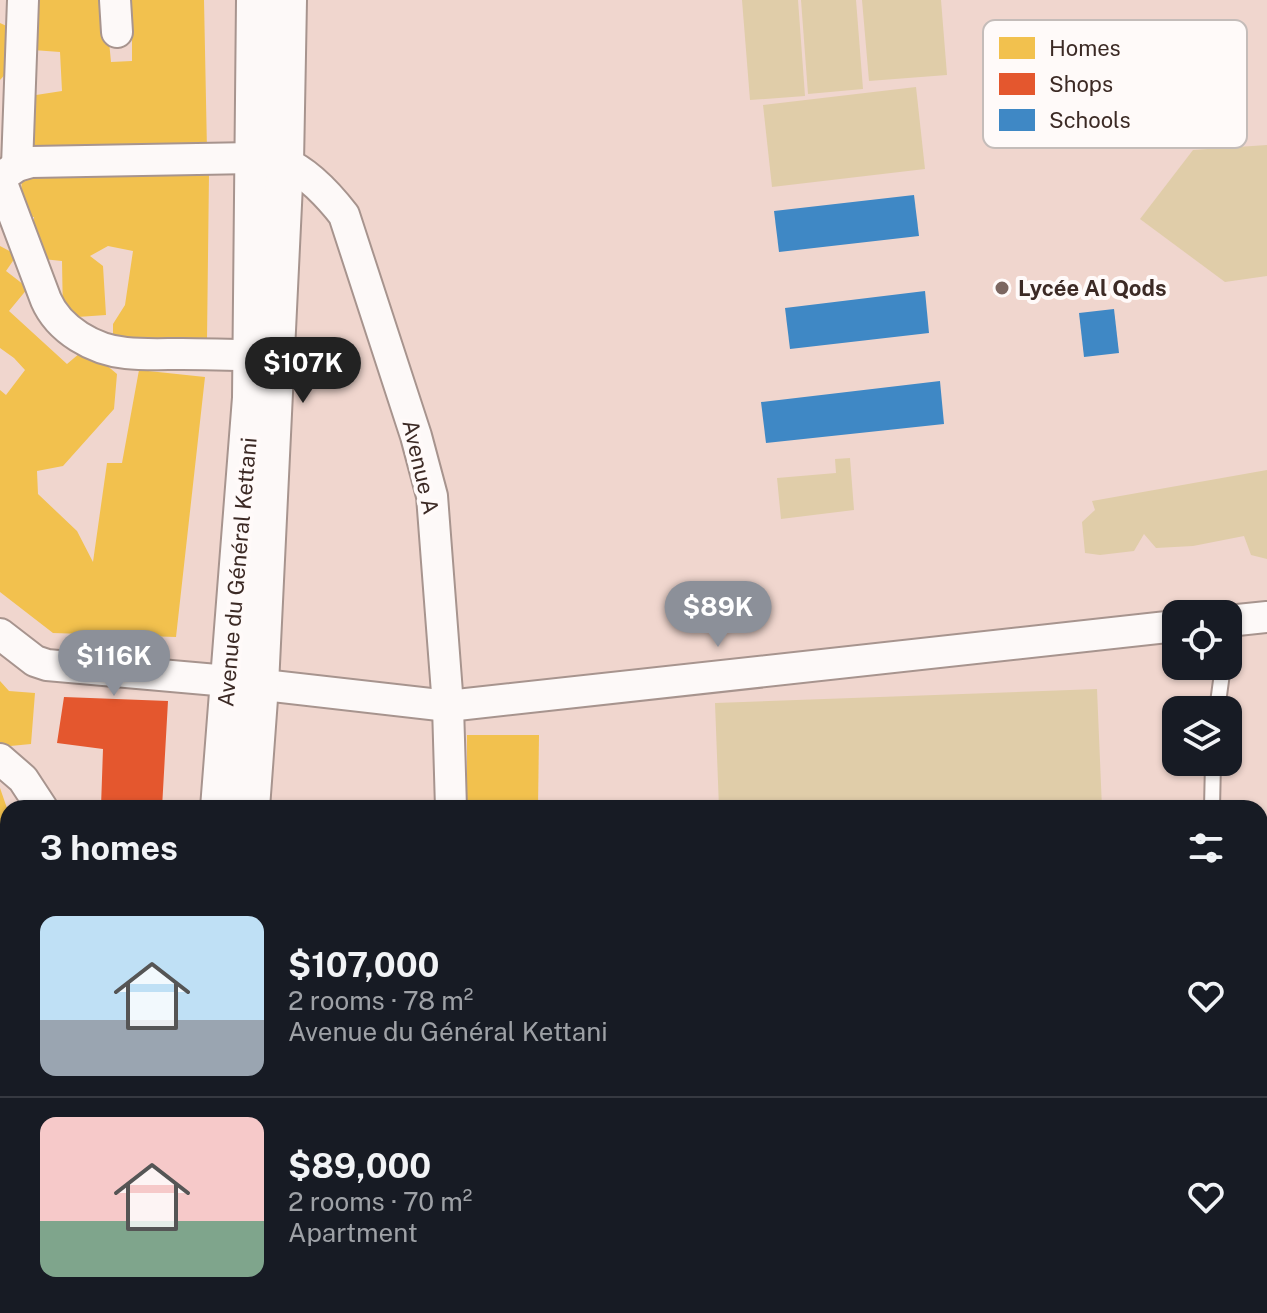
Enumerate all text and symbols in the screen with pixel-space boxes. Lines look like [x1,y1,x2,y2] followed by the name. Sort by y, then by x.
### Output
[983,20,1247,148] legend
[1049,35,1121,61] text: Homes
[1049,71,1113,97] text: Shops
[1049,107,1131,133] text: Schools
[1018,275,1167,301] place label: Lycée Al Qods
[993,279,1011,297] marker: Lycée Al Qods
[247,337,359,405] pin: $107K
[263,347,343,378] text: $107K
[397,417,445,517] street label: Avenue A
[212,436,262,708] street label: Avenue du Général Kettani
[671,581,765,649] pin: $89K
[683,591,753,622] text: $89K
[1162,600,1242,776] map controls
[1162,600,1242,680] button: locate
[58,630,170,698] pin: $116K
[76,640,152,671] text: $116K
[1162,696,1242,776] button: layers
[1184,826,1228,870] icon: filters
[40,828,178,868] text: 3 homes
[288,945,439,985] text: $107,000
[104,948,200,1044] icon: home
[1184,974,1228,1018] icon: heart
[288,985,473,1016] text: 2 rooms · 78 m²
[288,1016,608,1047] text: Avenue du Général Kettani
[288,1146,431,1186] text: $89,000
[104,1149,200,1245] icon: home
[1184,1175,1228,1219] icon: heart
[288,1186,472,1217] text: 2 rooms · 70 m²
[288,1217,418,1248] text: Apartment

